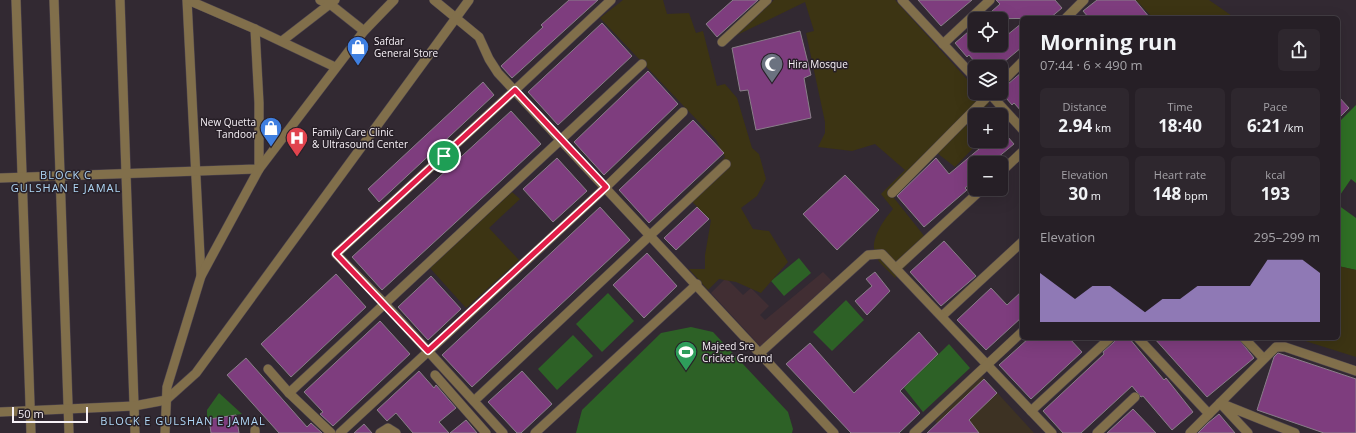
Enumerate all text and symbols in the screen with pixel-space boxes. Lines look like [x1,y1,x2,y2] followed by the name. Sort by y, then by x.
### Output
[968,12,1008,196] map controls
[968,12,1008,52] button: locate
[1040,26,1177,56] text: Morning run
[1278,29,1320,71] button: share
[345,34,371,67] shop icon: Safdar General Store
[374,34,439,60] place label: Safdar General Store
[759,51,785,84] mosque icon: Hira Mosque
[1040,56,1143,74] text: 07:44 · 6 × 490 m
[788,57,848,71] place label: Hira Mosque
[968,60,1008,100] button: layers
[1063,99,1107,114] text: Distance
[1167,99,1193,114] text: Time
[1263,99,1287,114] text: Pace
[968,108,1008,148] button: +
[1058,114,1092,137] text: 2.94
[1158,114,1202,137] text: 18:40
[1247,114,1281,137] text: 6:21
[200,115,256,141] place label: New Quetta Tandoor
[258,115,284,148] shop icon: New Quetta Tandoor
[1092,120,1111,135] text: km
[1281,120,1304,135] text: /km
[284,125,310,158] hospital icon: Family Care Clinic & Ultrasound Center
[312,125,408,151] place label: Family Care Clinic & Ultrasound Center
[427,139,461,173] pin
[433,145,455,167] icon: arrive
[968,156,1008,196] button: −
[11,167,121,195] district label: BLOCK C GULSHAN E JAMAL
[1061,167,1108,182] text: Elevation
[1154,167,1206,182] text: Heart rate
[1265,167,1285,182] text: kcal
[1068,182,1088,205] text: 30
[1152,182,1181,205] text: 148
[1261,182,1290,205] text: 193
[1088,188,1101,203] text: m
[1181,188,1208,203] text: bpm
[1040,228,1095,246] text: Elevation
[1253,228,1320,246] text: 295–299 m
[673,339,699,372] sports icon: Majeed Sre Cricket Ground
[702,339,773,365] place label: Majeed Sre Cricket Ground
[12,405,88,424] scale bar
[18,406,44,421] text: 50 m
[100,413,266,428] district label: BLOCK E GULSHAN E JAMAL

